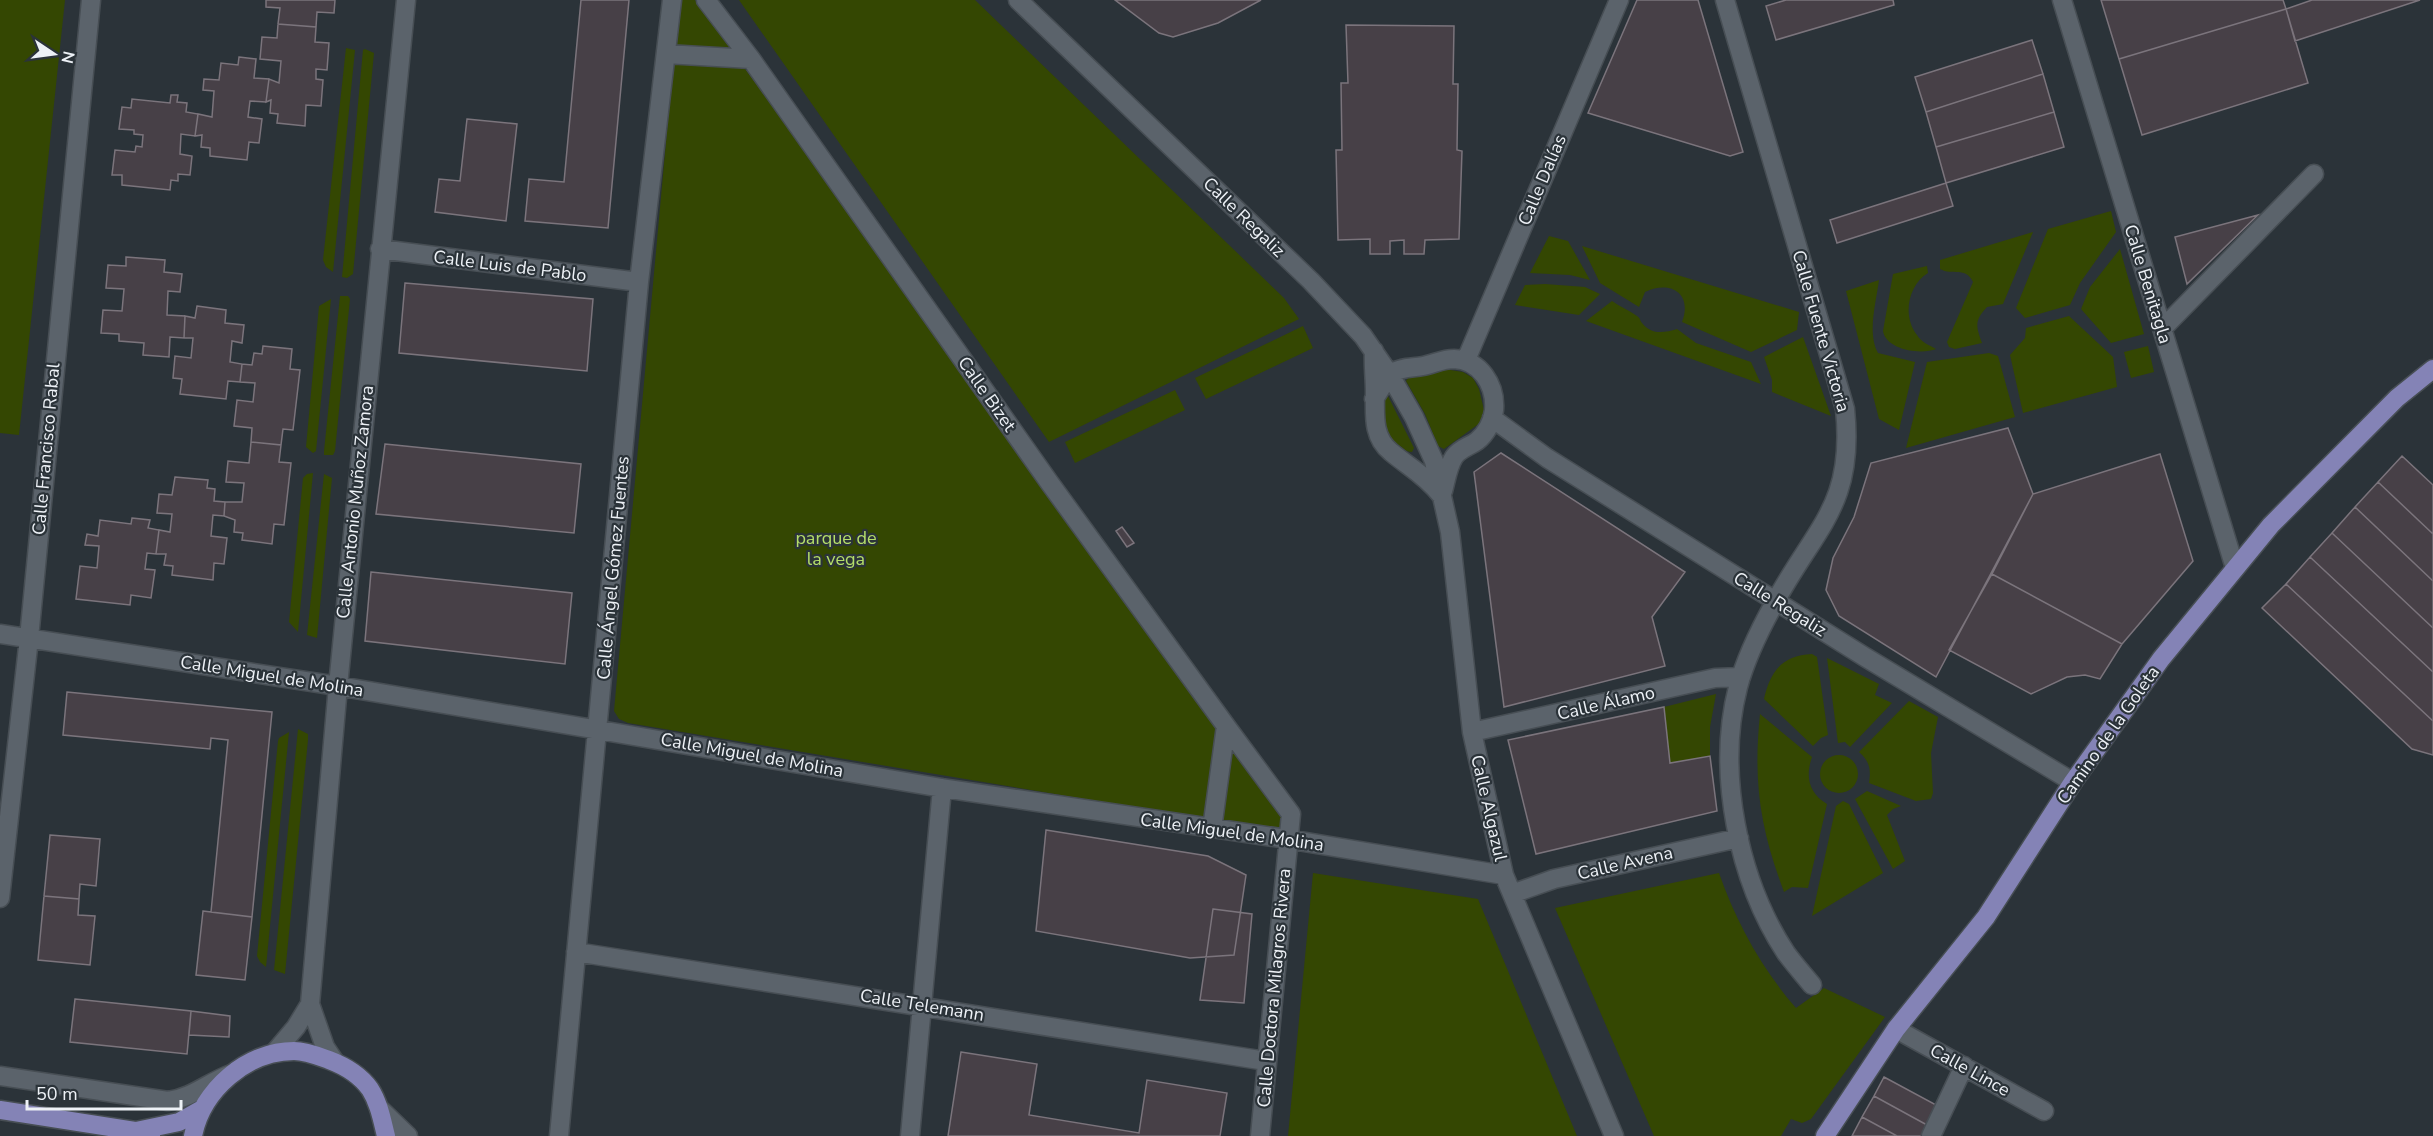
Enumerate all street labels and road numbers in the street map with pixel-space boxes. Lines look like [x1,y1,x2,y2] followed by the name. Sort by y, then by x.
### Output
[1512,131,1572,229] street label: Calle Dalías
[1198,172,1290,262] street label: Calle Regaliz
[2118,221,2178,347] street label: Calle Benitagla
[432,245,588,287] street label: Calle Luis de Pablo
[1786,247,1856,415] street label: Calle Fuente Victoria
[952,352,1022,437] street label: Calle Bizet
[27,361,66,536] street label: Calle Francisco Rabal
[331,384,379,620] street label: Calle Antonio Muñoz Zamora
[591,455,635,681] street label: Calle Ángel Gómez Fuentes
[1729,566,1831,642] street label: Calle Regaliz
[179,650,365,702] street label: Calle Miguel de Molina
[2051,661,2165,809] street label: Camino de la Goleta
[1555,680,1657,726] street label: Calle Álamo
[659,727,845,783] street label: Calle Miguel de Molina
[1465,753,1513,864] street label: Calle Algazul
[1139,807,1325,857] street label: Calle Miguel de Molina
[1575,840,1675,886] street label: Calle Avena
[1252,867,1296,1109] street label: Calle Doctora Milagros Rivera
[858,983,986,1027] street label: Calle Telemann
[1926,1038,2014,1102] street label: Calle Lince

